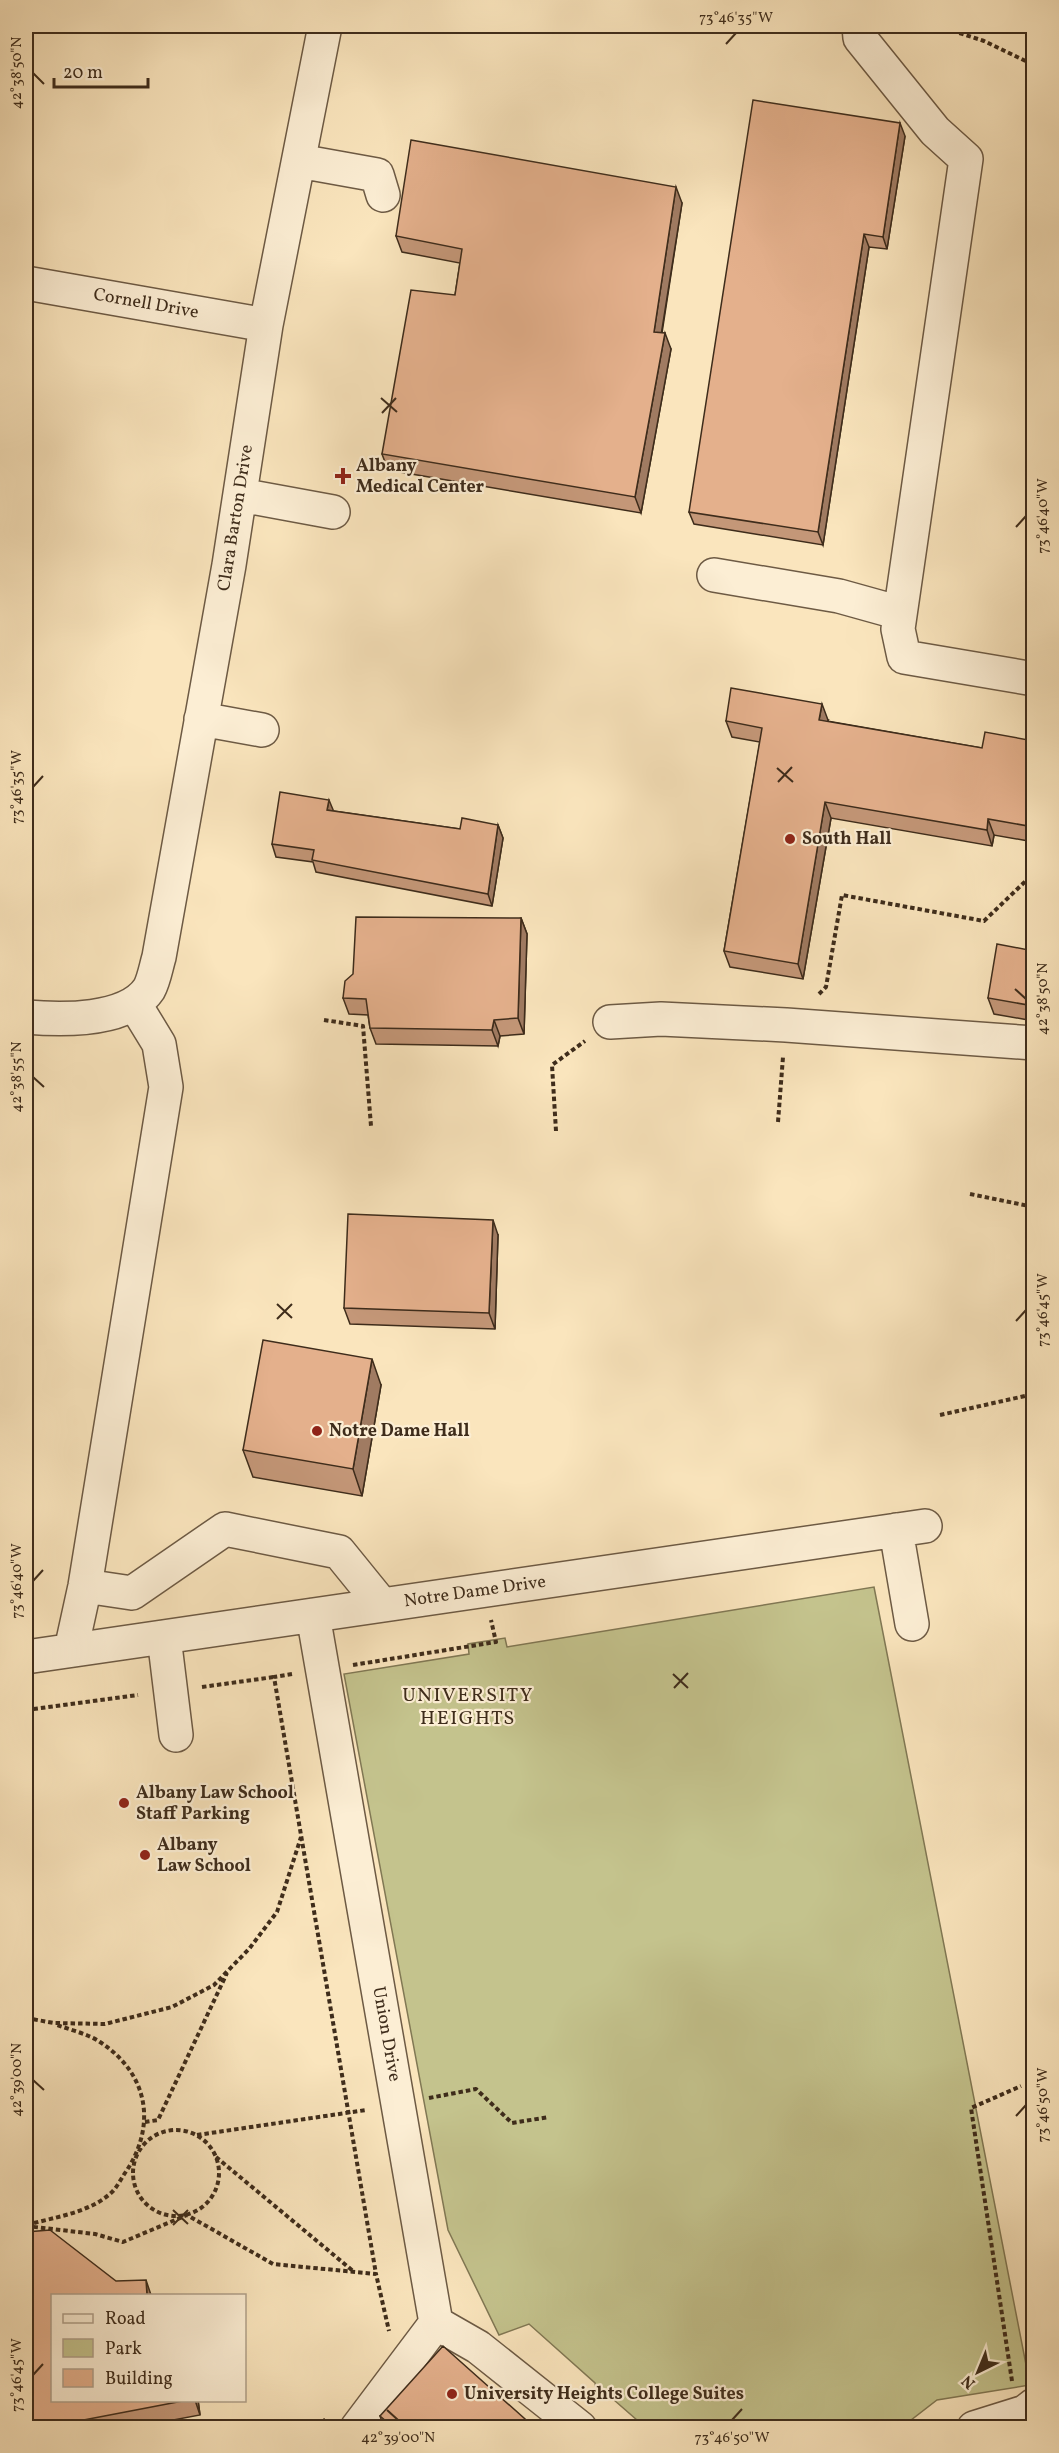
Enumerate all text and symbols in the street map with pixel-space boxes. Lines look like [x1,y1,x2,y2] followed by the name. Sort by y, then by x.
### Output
[699,8,773,29] text: 73°46'35"W
[7,37,28,109] text: 42°38'50"N
[54,51,148,89] scale bar
[63,61,103,86] text: 20 m
[91,282,201,326] street label: Cornell Drive
[212,443,260,593] street label: Clara Barton Drive
[356,454,485,500] place label: Albany Medical Center
[334,467,352,485] marker: Albany Medical Center
[1033,478,1054,554] text: 73°46'40"W
[7,750,28,824] text: 73°46'35"W
[802,827,892,852] place label: South Hall
[783,832,797,846] marker: South Hall
[1033,963,1054,1035] text: 42°38'50"N
[7,1041,28,1113] text: 42°38'55"N
[1033,1273,1054,1347] text: 73°46'45"W
[329,1419,470,1444] place label: Notre Dame Hall
[310,1424,324,1438] marker: Notre Dame Hall
[7,1543,28,1619] text: 73°46'40"W
[402,1570,548,1614] street label: Notre Dame Drive
[402,1682,534,1733] district label: UNIVERSITY HEIGHTS
[136,1781,294,1827] place label: Albany Law School Staff Parking
[117,1796,131,1810] marker: Albany Law School Staff Parking
[157,1833,251,1879] place label: Albany Law School
[138,1848,152,1862] marker: Albany Law School
[365,1984,407,2084] street label: Union Drive
[7,2043,28,2117] text: 42°39'00"N
[1033,2068,1054,2142] text: 73°46'50"W
[51,2294,246,2402] legend
[105,2307,146,2332] text: Road
[105,2337,142,2362] text: Park
[7,2338,28,2412] text: 73°46'45"W
[948,2342,1008,2402] north arrow
[105,2367,173,2392] text: Building
[957,2369,981,2394] text: N
[464,2382,744,2407] place label: University Heights College Suites
[445,2387,459,2401] marker: University Heights College Suites
[361,2428,435,2449] text: 42°39'00"N
[695,2428,769,2449] text: 73°46'50"W

